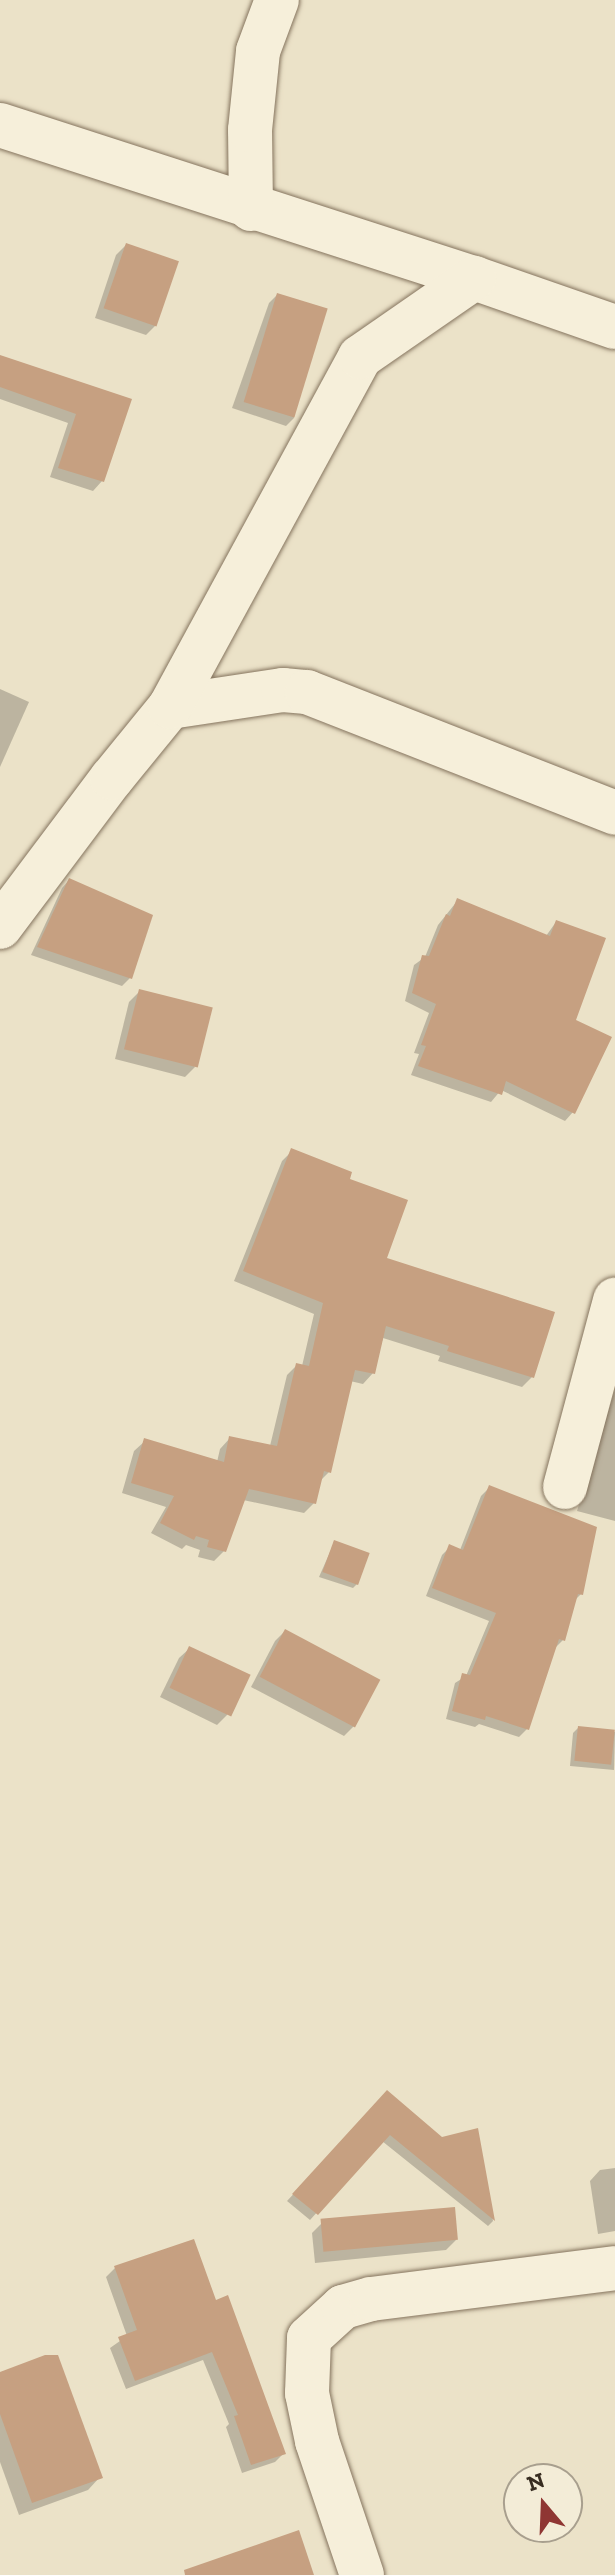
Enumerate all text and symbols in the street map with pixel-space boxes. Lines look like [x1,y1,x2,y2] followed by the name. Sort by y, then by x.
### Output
[503,2463,583,2543] north arrow
[523,2466,548,2497] text: N

